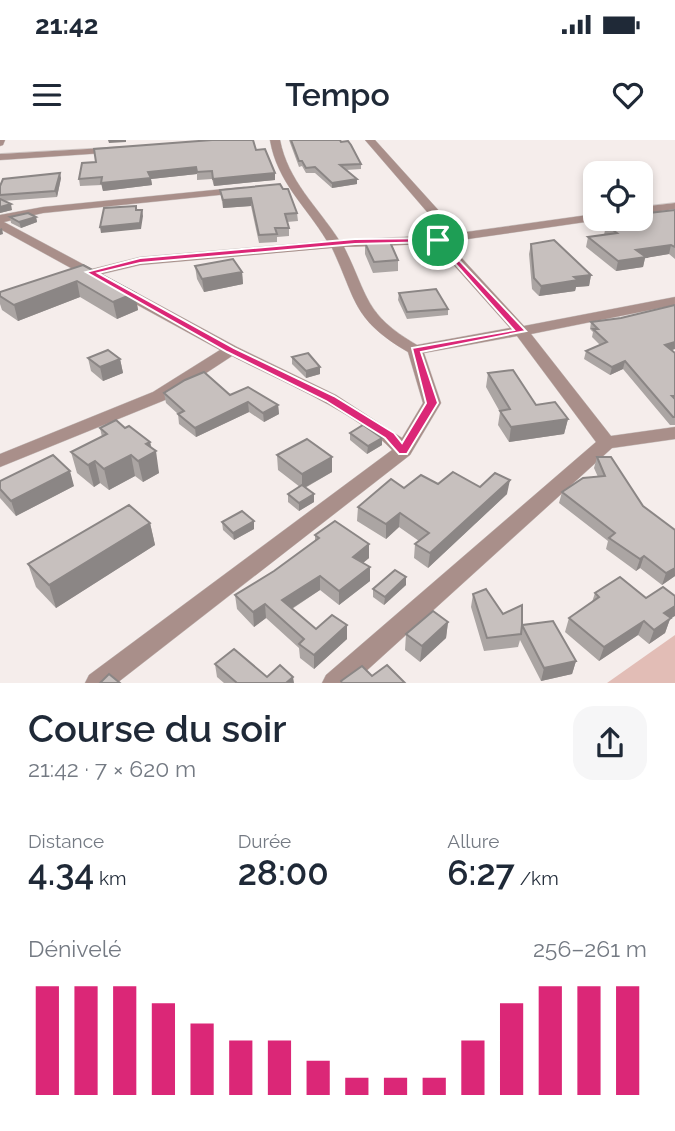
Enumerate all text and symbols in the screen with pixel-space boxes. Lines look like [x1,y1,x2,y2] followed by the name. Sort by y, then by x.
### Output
[35,10,98,40] text: 21:42
[28,76,66,114] icon: menu
[285,76,390,113] text: Tempo
[609,76,647,114] icon: heart
[583,161,653,231] map controls
[583,161,653,231] button: locate
[408,210,468,270] pin
[419,221,457,259] icon: arrive
[28,706,287,751] text: Course du soir
[573,706,647,780] button: share
[28,755,196,782] text: 21:42 · 7 × 620 m
[28,830,104,852] text: Distance
[238,830,291,852] text: Durée
[447,830,499,852] text: Allure
[28,852,94,893] text: 4.34
[238,852,329,893] text: 28:00
[447,852,515,893] text: 6:27
[94,867,127,889] text: km
[515,867,559,889] text: /km
[28,935,121,962] text: Dénivelé
[533,935,647,962] text: 256–261 m

